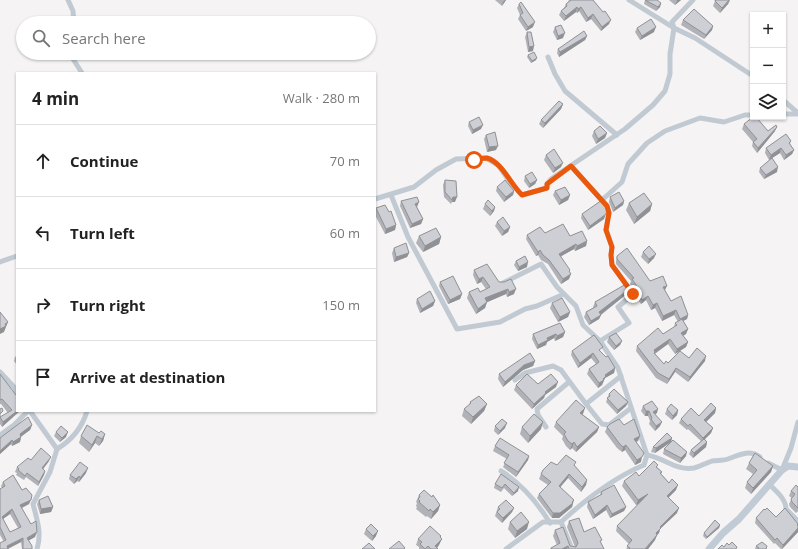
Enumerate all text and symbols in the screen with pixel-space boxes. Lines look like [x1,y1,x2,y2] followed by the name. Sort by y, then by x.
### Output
[750,12,786,120] map controls
[750,12,786,48] button: +
[16,16,376,60] search box
[30,27,52,49] icon: search
[62,28,146,48] text: Search here
[750,48,786,84] button: −
[750,84,786,120] button: layers
[32,87,79,110] text: 4 min
[283,89,360,107] text: Walk · 280 m
[32,150,54,172] icon: ahead
[70,151,138,171] text: Continue
[465,151,483,169] route start
[330,152,360,170] text: 70 m
[32,222,54,244] icon: left
[70,223,135,243] text: Turn left
[330,224,360,242] text: 60 m
[624,285,642,303] route end
[32,294,54,316] icon: right
[70,295,145,315] text: Turn right
[322,296,360,314] text: 150 m
[32,366,54,388] icon: arrive
[70,367,225,387] text: Arrive at destination

